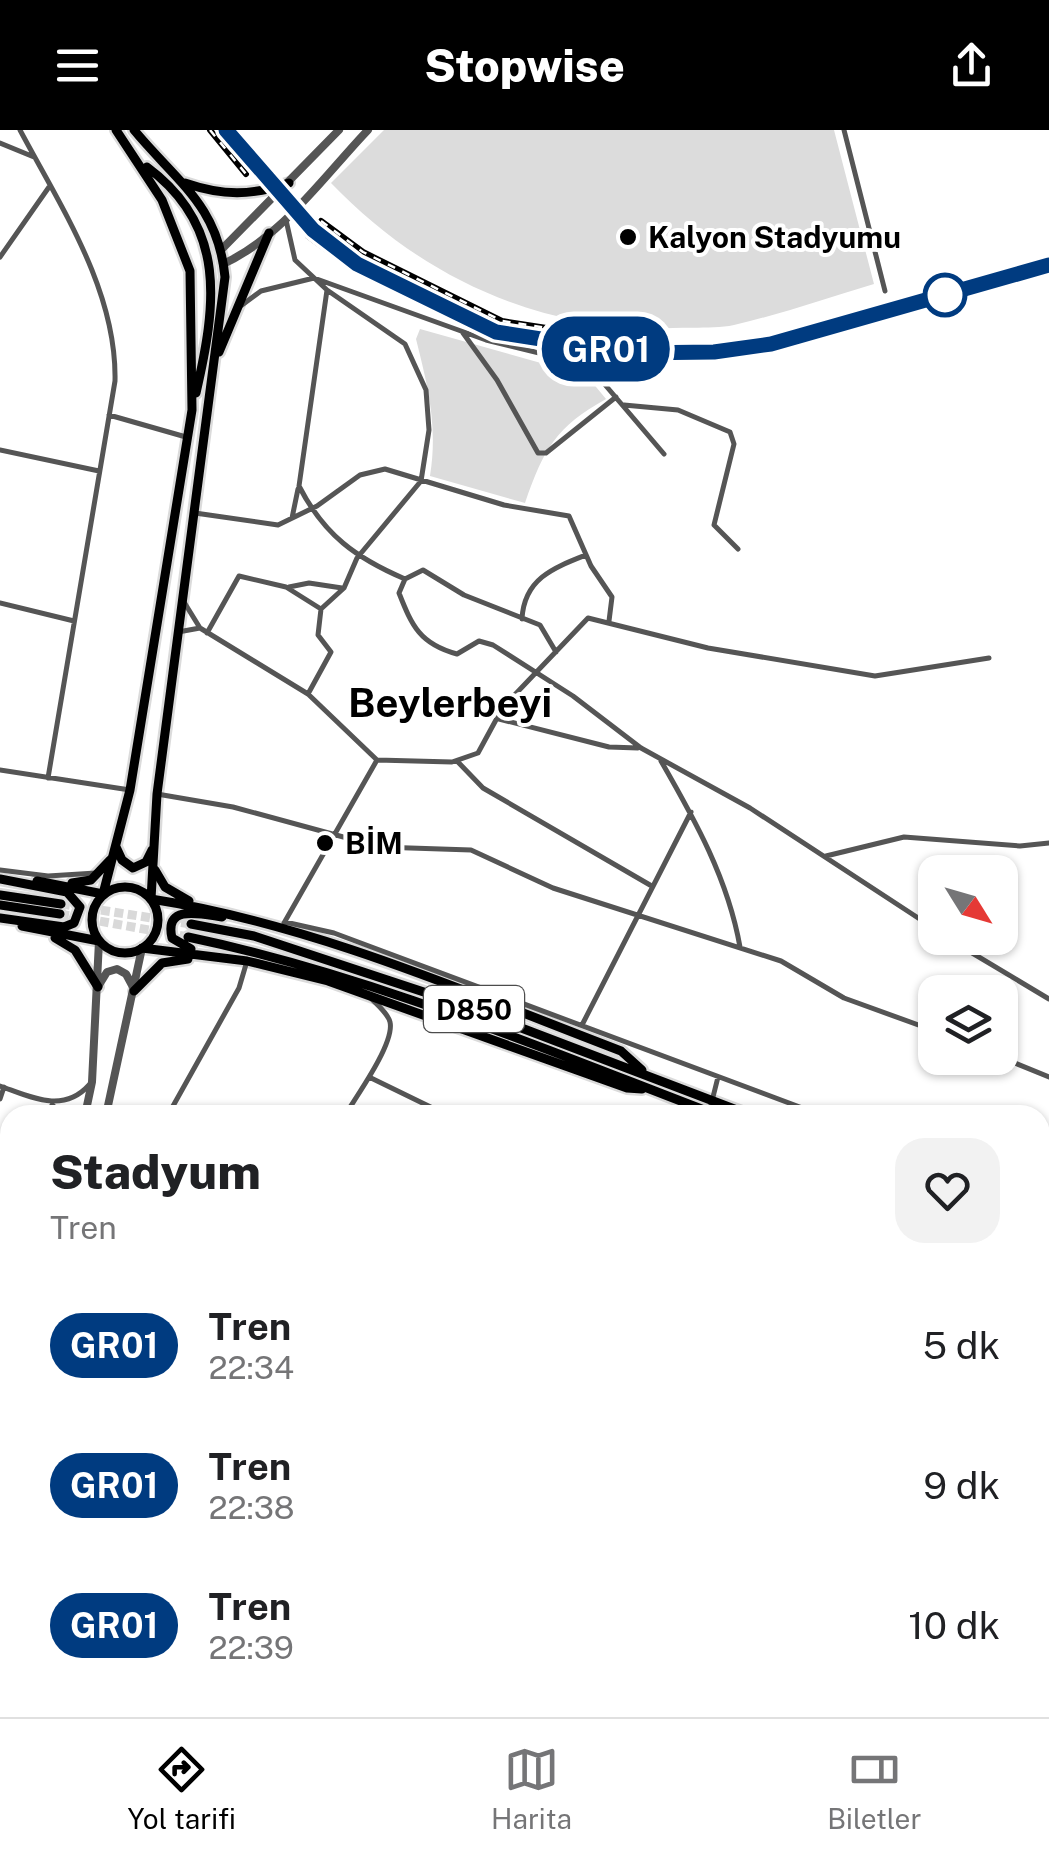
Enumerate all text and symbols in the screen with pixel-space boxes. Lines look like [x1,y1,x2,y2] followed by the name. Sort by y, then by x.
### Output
[50,38,105,93] icon: menu
[944,38,999,93] icon: share
[424,39,625,92] text: Stopwise
[648,219,901,255] place label: Kalyon Stadyumu
[617,226,639,248] marker: Kalyon Stadyumu
[924,274,966,316] unlabelled marker
[536,316,676,382] line badge: GR01
[562,329,650,370] text: GR01
[348,679,552,726] district label: Beylerbeyi
[345,825,403,861] place label: BİM
[314,832,336,854] marker: BİM
[918,855,1018,955] north arrow
[918,855,1018,1075] map controls
[918,975,1018,1075] button: layers
[424,986,524,1032] road number: D850
[895,1138,1000,1243] button: heart
[50,1143,261,1200] text: Stadyum
[50,1209,117,1246] text: Tren
[208,1304,291,1349] text: Tren
[923,1323,1000,1368] text: 5 dk
[70,1325,158,1366] text: GR01
[208,1349,294,1386] text: 22:34
[208,1444,291,1489] text: Tren
[923,1463,1000,1508] text: 9 dk
[70,1465,158,1506] text: GR01
[208,1489,295,1526] text: 22:38
[208,1584,291,1629] text: Tren
[908,1603,1000,1648] text: 10 dk
[70,1605,158,1646] text: GR01
[208,1629,294,1666] text: 22:39
[128,1742,236,1835] tab: Yol tarifi
[491,1742,572,1835] tab: Harita
[827,1742,921,1835] tab: Biletler

